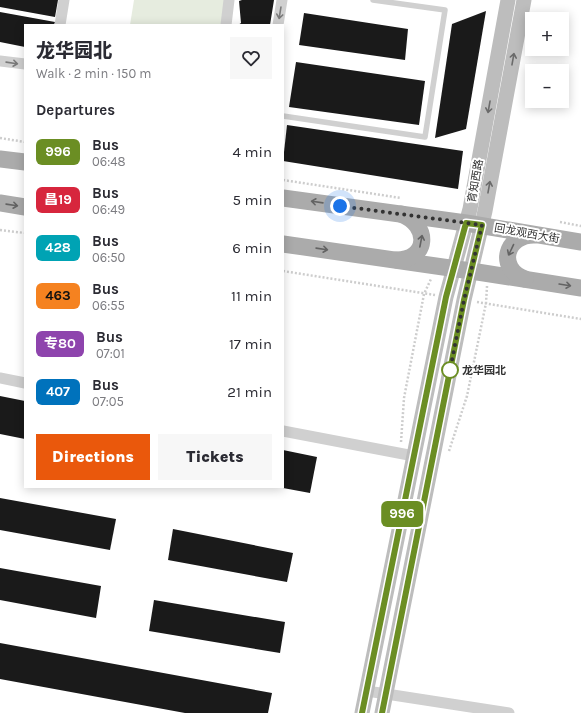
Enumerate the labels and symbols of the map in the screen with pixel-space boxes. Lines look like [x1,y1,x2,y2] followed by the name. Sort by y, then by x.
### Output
[276,6,284,19] one-way arrow
[509,53,517,66] one-way arrow
[6,59,19,67] one-way arrow
[485,100,493,113] one-way arrow
[465,158,486,204] street label: 育知西路
[486,181,494,194] one-way arrow
[330,196,350,216] your location
[311,198,324,206] one-way arrow
[6,201,19,209] one-way arrow
[493,221,561,246] street label: 回龙观西大街
[417,235,425,248] one-way arrow
[506,243,514,255] one-way arrow
[315,245,328,253] one-way arrow
[558,282,571,290] one-way arrow
[441,361,459,379] marker: 龙华园北
[462,364,506,377] place label: 龙华园北
[379,501,425,527] line badge: 996

